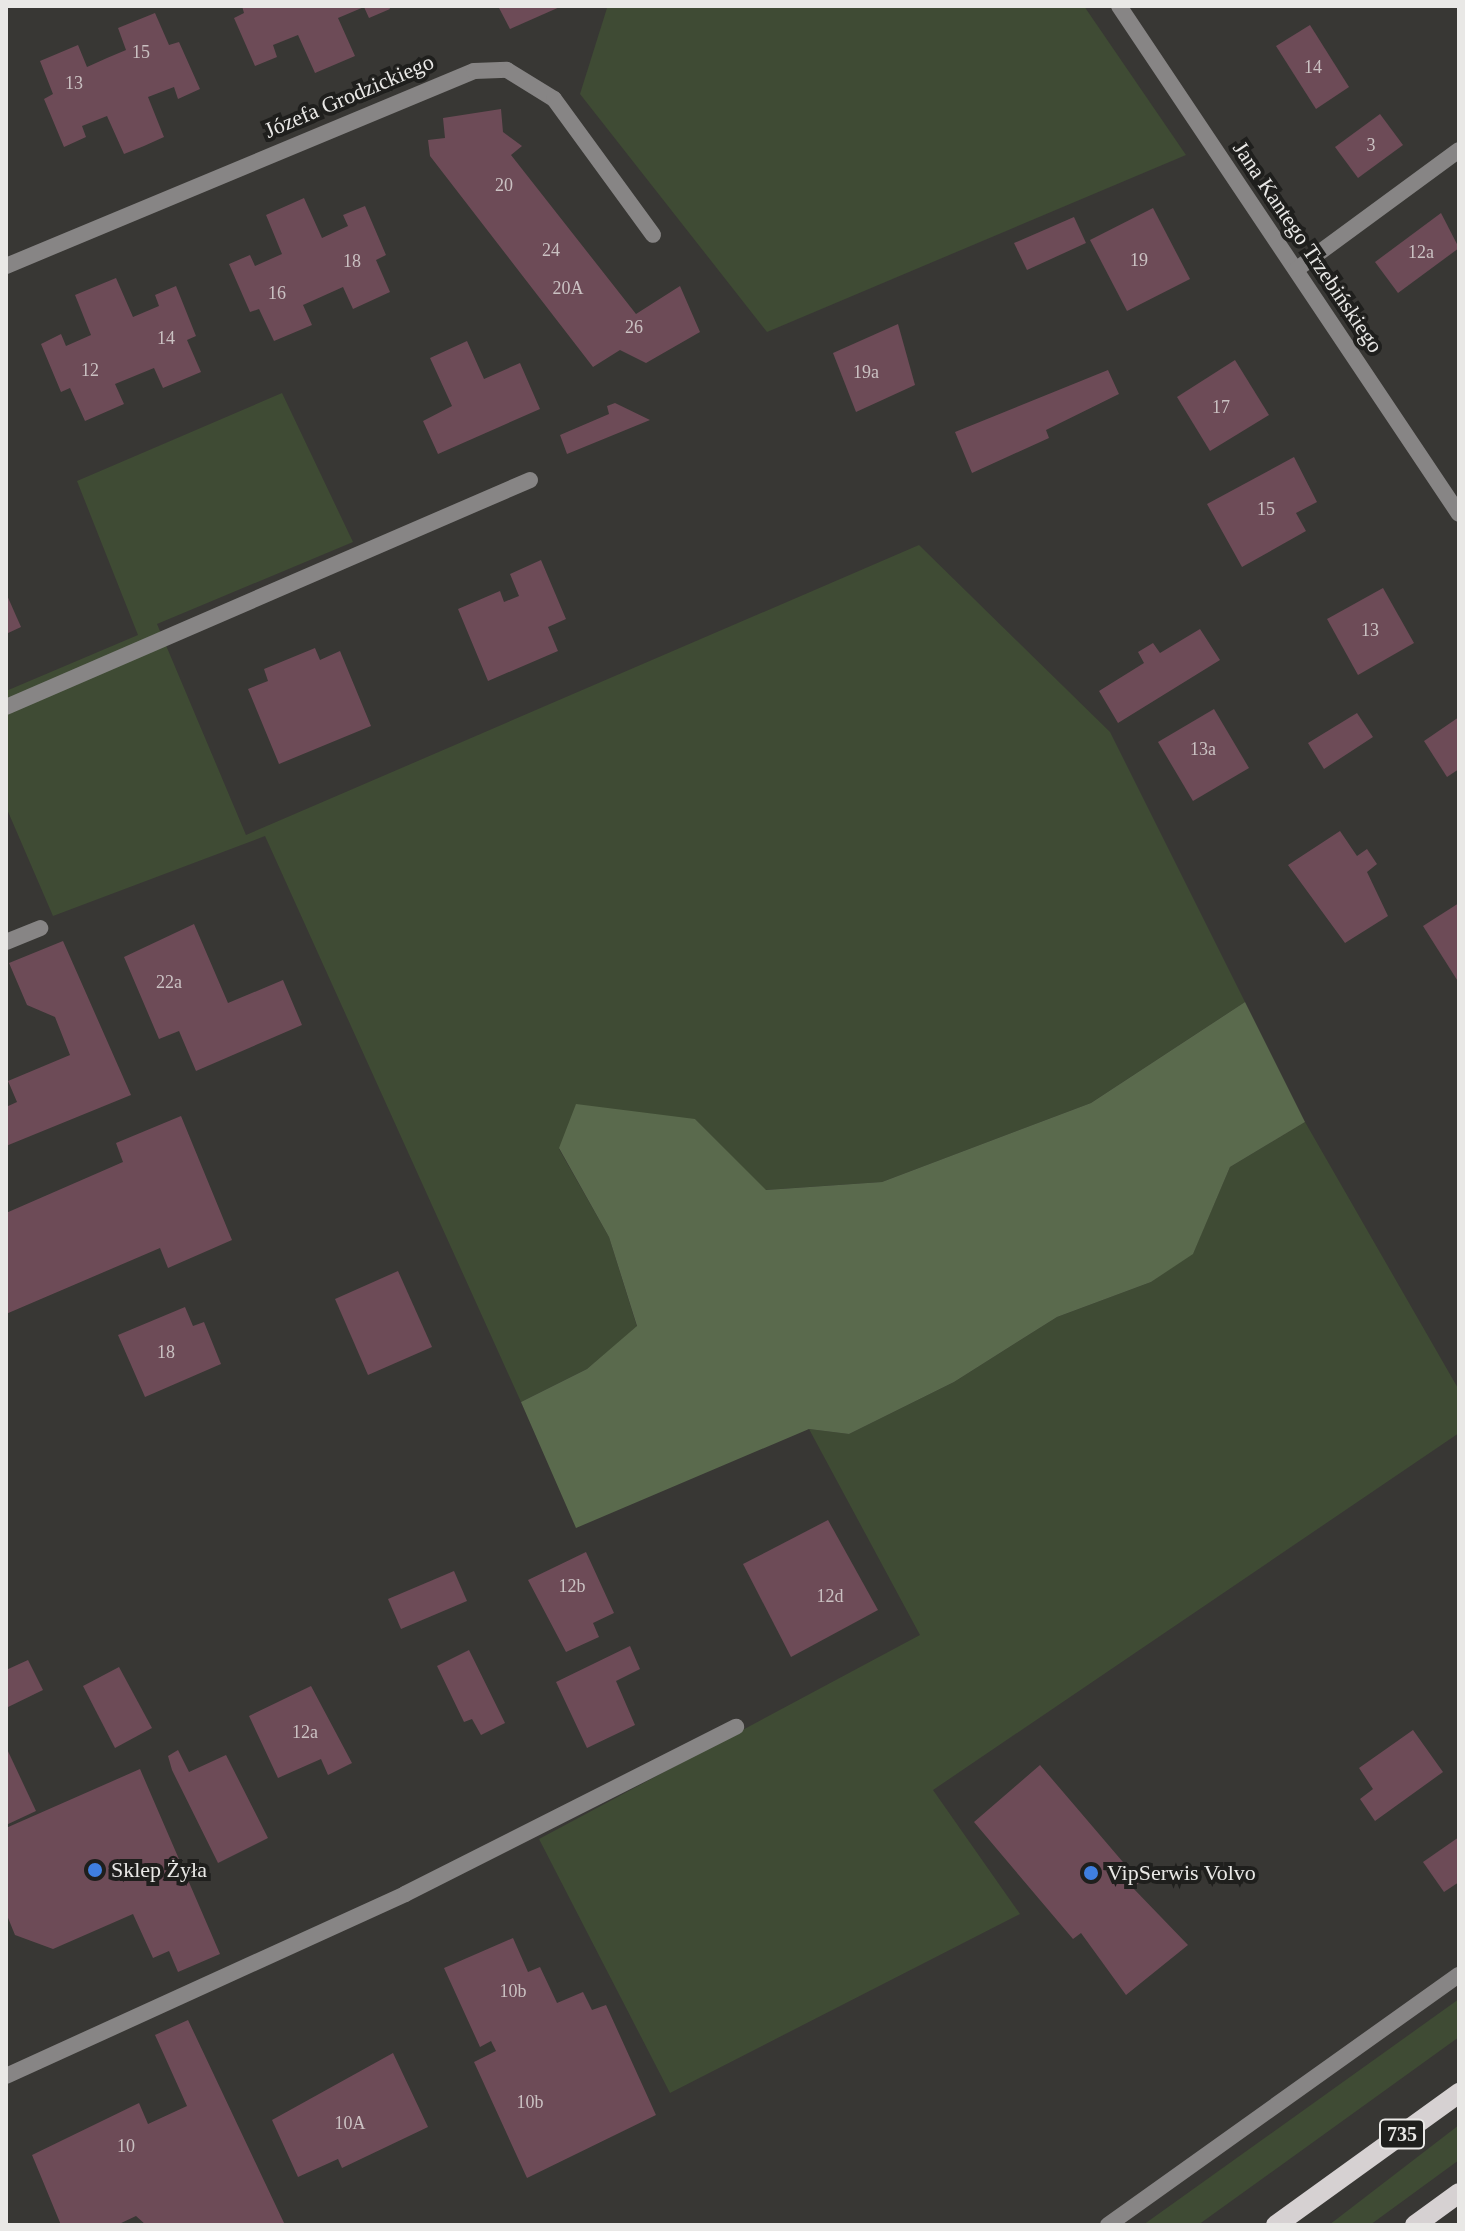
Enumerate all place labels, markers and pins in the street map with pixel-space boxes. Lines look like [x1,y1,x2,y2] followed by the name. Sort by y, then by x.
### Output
[111,1857,207,1883] place label: Sklep Żyła
[1107,1860,1256,1886] place label: VipSerwis Volvo
[86,1861,104,1879] marker: Sklep Żyła
[1082,1864,1100,1882] marker: VipSerwis Volvo

